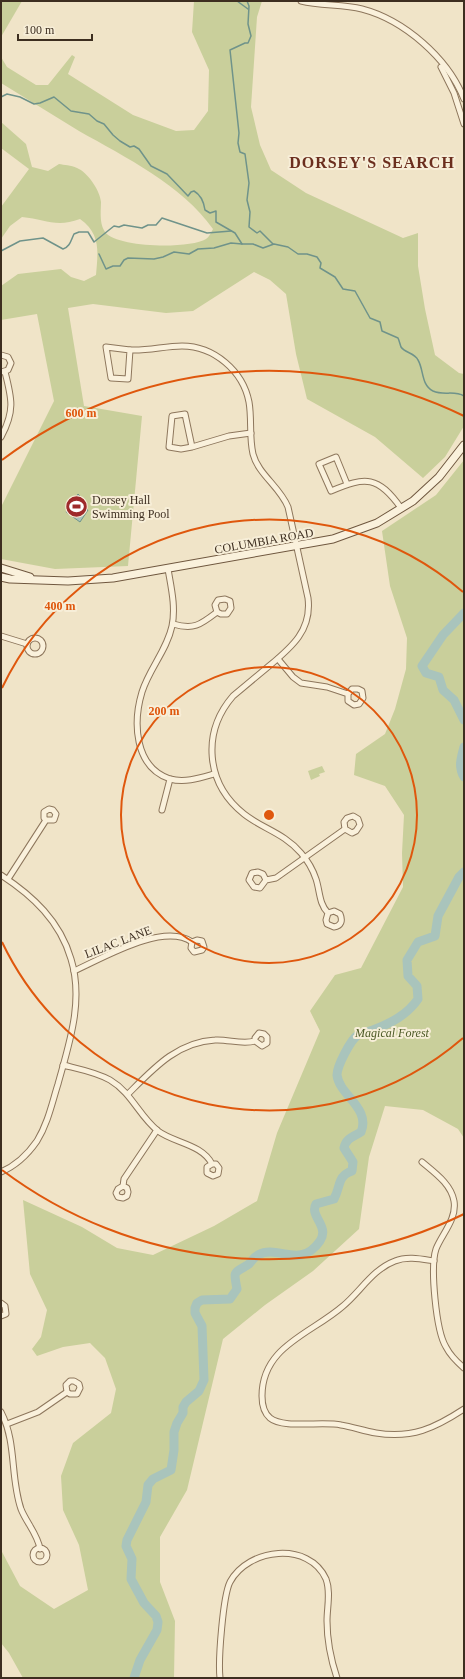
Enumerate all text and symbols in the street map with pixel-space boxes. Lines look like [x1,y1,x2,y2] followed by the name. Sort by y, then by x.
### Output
[18,16,92,42] scale bar
[24,23,55,37] text: 100 m
[289,154,455,171] district label: DORSEY'S SEARCH
[66,406,97,420] text: 600 m
[92,493,170,521] place label: Dorsey Hall Swimming Pool
[63,494,89,520] sports icon: Dorsey Hall Swimming Pool
[213,525,315,557] street label: COLUMBIA ROAD
[45,599,76,613] text: 400 m
[149,704,180,718] text: 200 m
[262,808,276,822] centre of rings
[83,923,153,961] street label: LILAC LANE
[354,1026,430,1040] park label: Magical Forest

